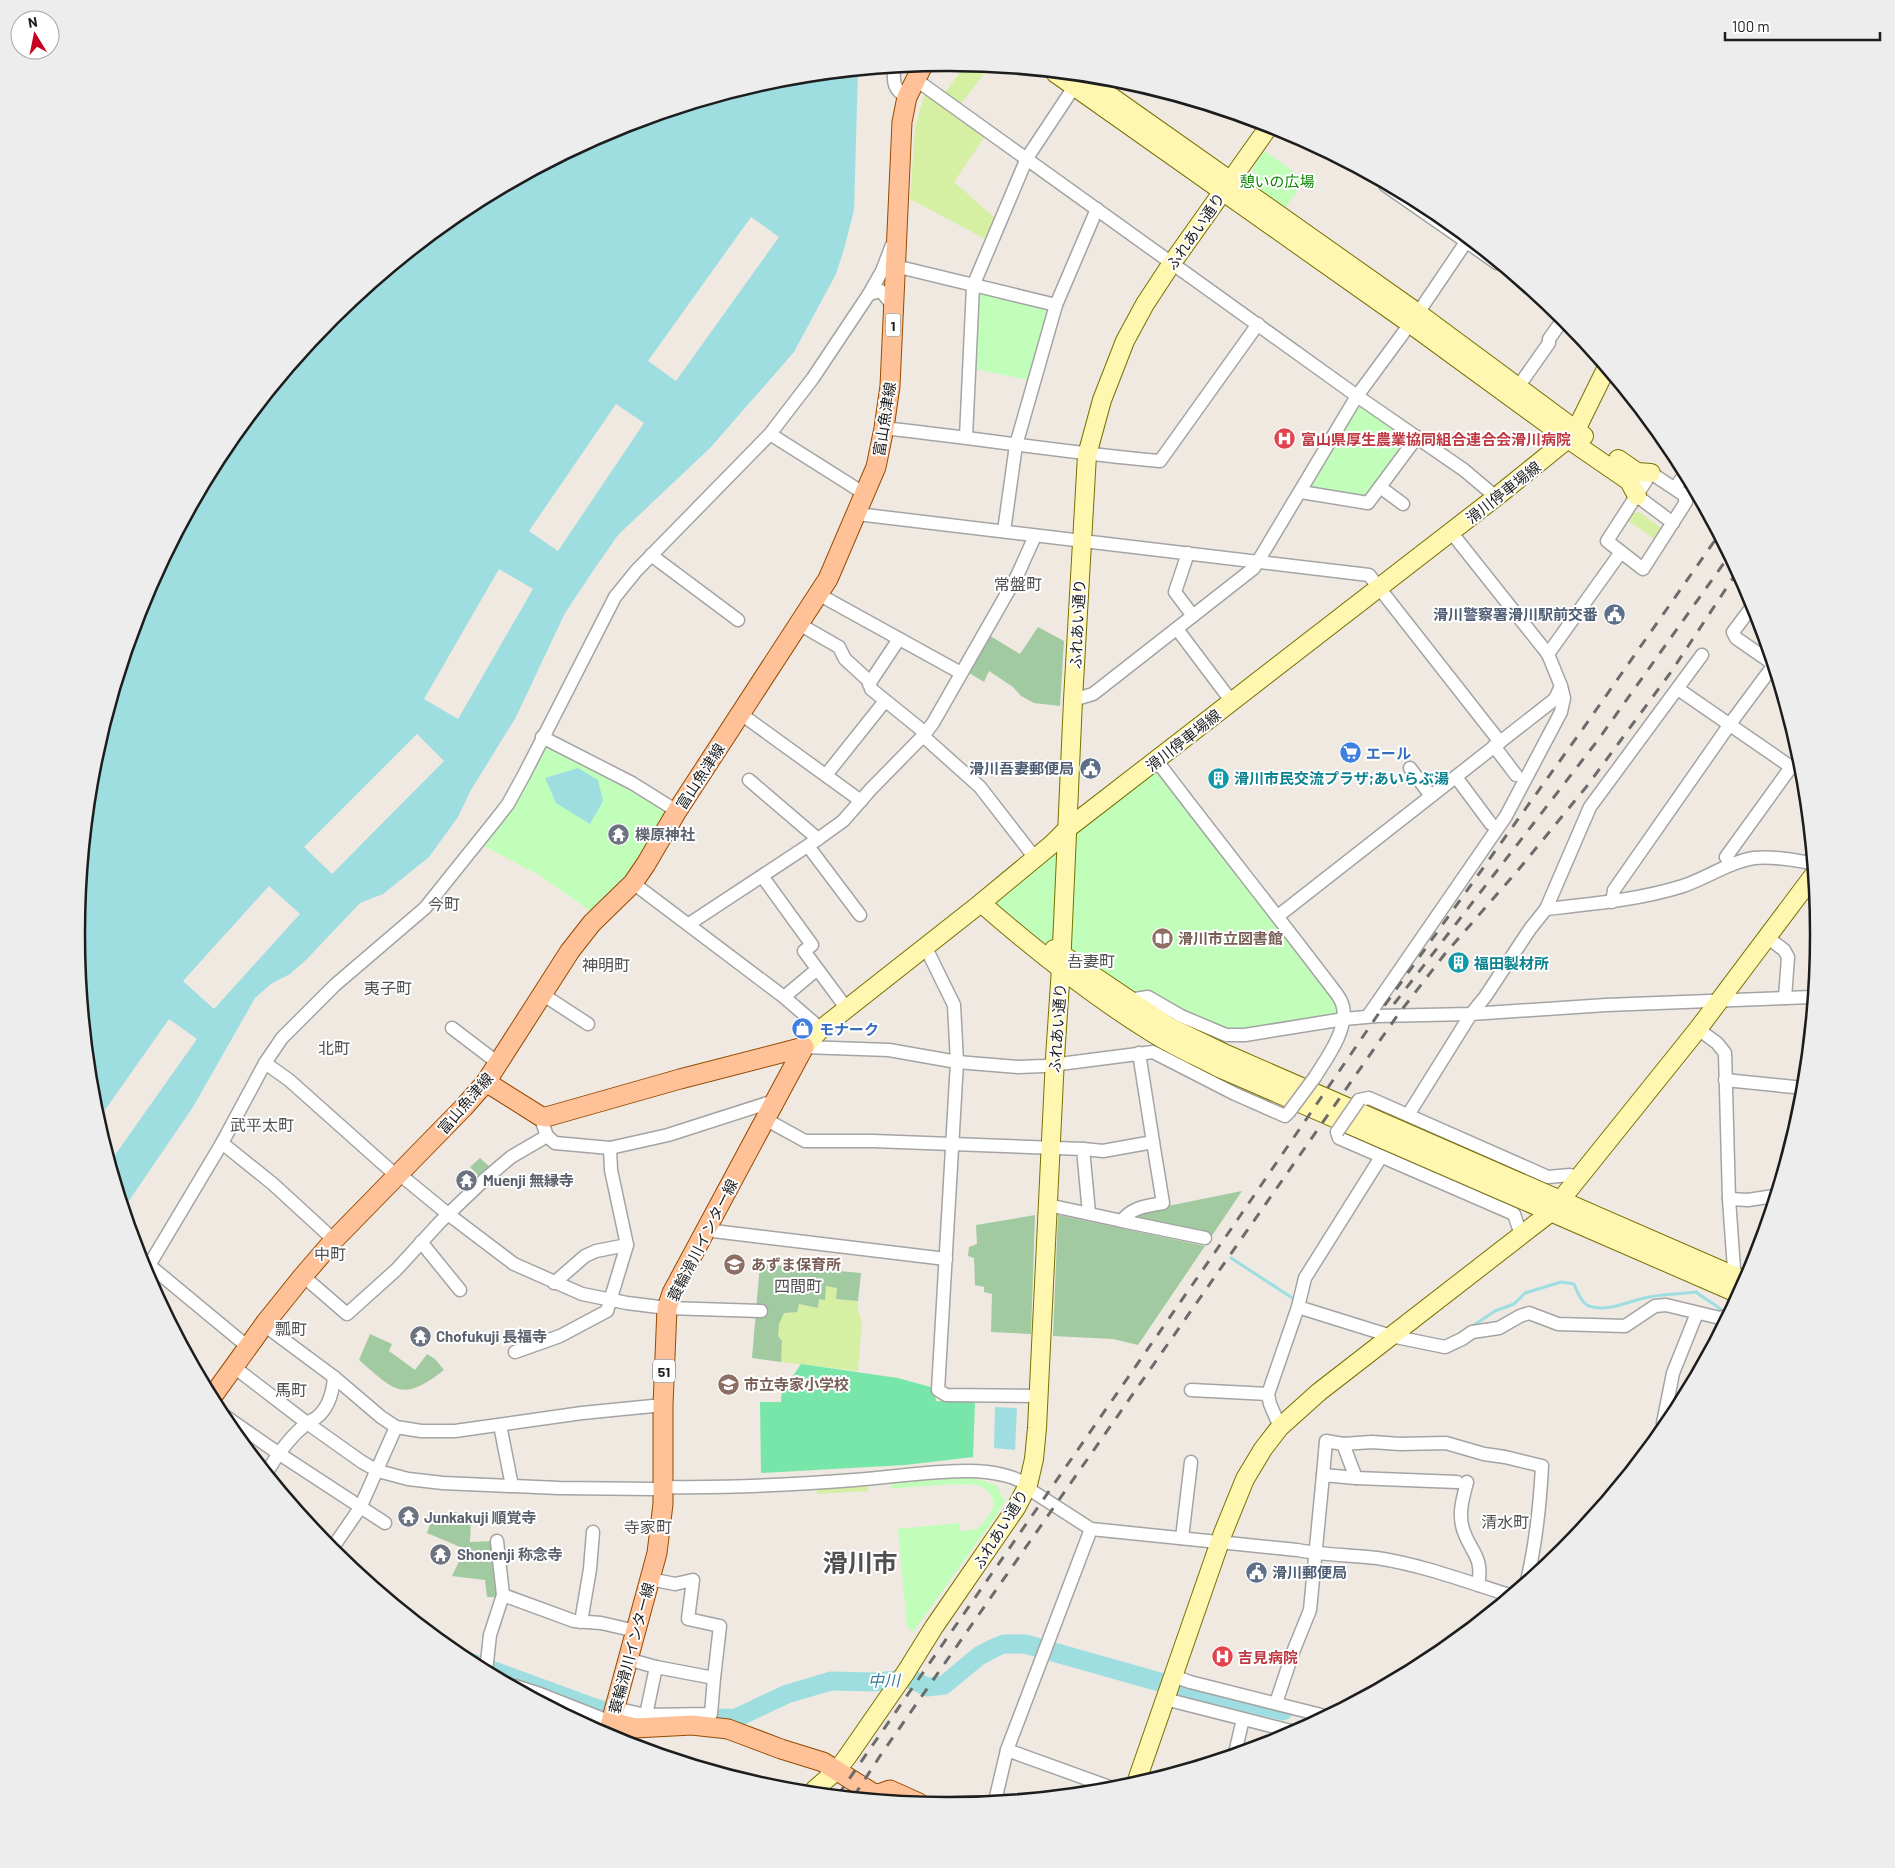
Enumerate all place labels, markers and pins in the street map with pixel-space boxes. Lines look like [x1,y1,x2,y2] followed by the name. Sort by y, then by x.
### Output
[1273,427,1297,451] hospital icon: 富山県厚生農業協同組合連合会滑川病院
[1301,430,1571,448] place label: 富山県厚生農業協同組合連合会滑川病院
[1602,602,1626,626] public building icon: 滑川警察署滑川駅前交番
[1433,605,1598,623] place label: 滑川警察署滑川駅前交番
[1338,741,1362,765] supermarket icon: エール
[1366,744,1411,762] place label: エール
[1078,756,1102,780] public building icon: 滑川吾妻郵便局
[969,759,1074,777] place label: 滑川吾妻郵便局
[1206,766,1230,790] building icon: 滑川市民交流プラザ;あいらぶ湯
[1234,769,1449,787] place label: 滑川市民交流プラザ;あいらぶ湯
[607,822,631,846] temple icon: 櫟原神社
[635,825,695,843] place label: 櫟原神社
[1150,926,1174,950] library icon: 滑川市立図書館
[1178,929,1283,947] place label: 滑川市立図書館
[1446,951,1470,975] building icon: 福田製材所
[1473,954,1549,972] place label: 福田製材所
[791,1017,815,1041] shop icon: モナーク
[819,1020,879,1038] place label: モナーク
[455,1168,479,1192] temple icon: Muenji 無縁寺
[483,1171,574,1189] place label: Muenji 無縁寺
[723,1252,747,1276] school or university icon: あずま保育所
[751,1255,841,1273] place label: あずま保育所
[408,1324,432,1348] temple icon: Chofukuji 長福寺
[436,1327,547,1345] place label: Chofukuji 長福寺
[716,1372,740,1396] school or university icon: 市立寺家小学校
[744,1375,849,1393] place label: 市立寺家小学校
[396,1505,420,1529] temple icon: Junkakuji 順覚寺
[424,1508,537,1526] place label: Junkakuji 順覚寺
[429,1542,453,1566] temple icon: Shonenji 称念寺
[457,1545,563,1563] place label: Shonenji 称念寺
[1244,1560,1268,1584] public building icon: 滑川郵便局
[1272,1563,1347,1581] place label: 滑川郵便局
[1210,1645,1234,1669] hospital icon: 吉見病院
[1238,1648,1298,1666] place label: 吉見病院

